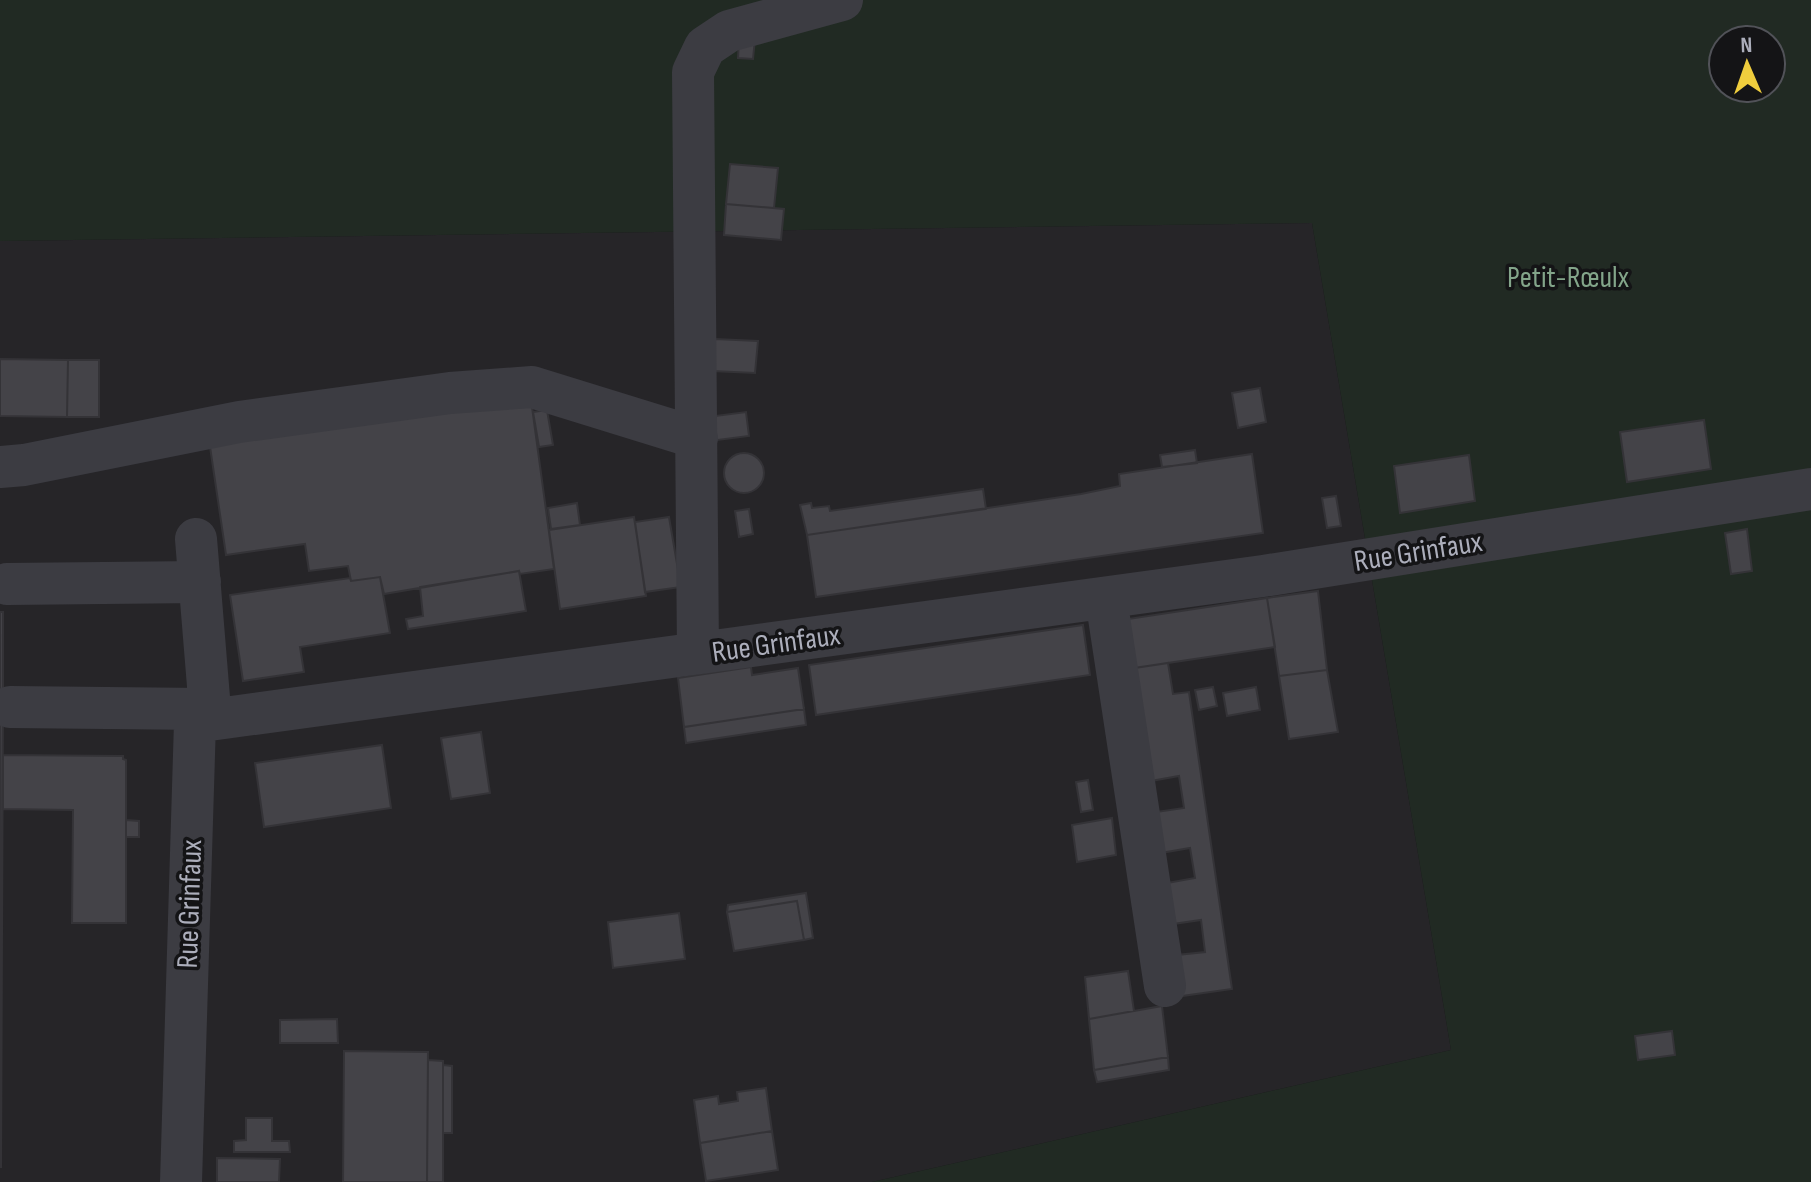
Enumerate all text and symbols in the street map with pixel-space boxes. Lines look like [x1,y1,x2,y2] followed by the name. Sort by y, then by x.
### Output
[1707,24,1787,104] north arrow
[1740,32,1753,59] text: N
[1507,260,1629,296] park label: Petit-Rœulx
[1352,524,1485,580] street label: Rue Grinfaux
[710,617,843,671] street label: Rue Grinfaux
[170,839,210,969] street label: Rue Grinfaux

